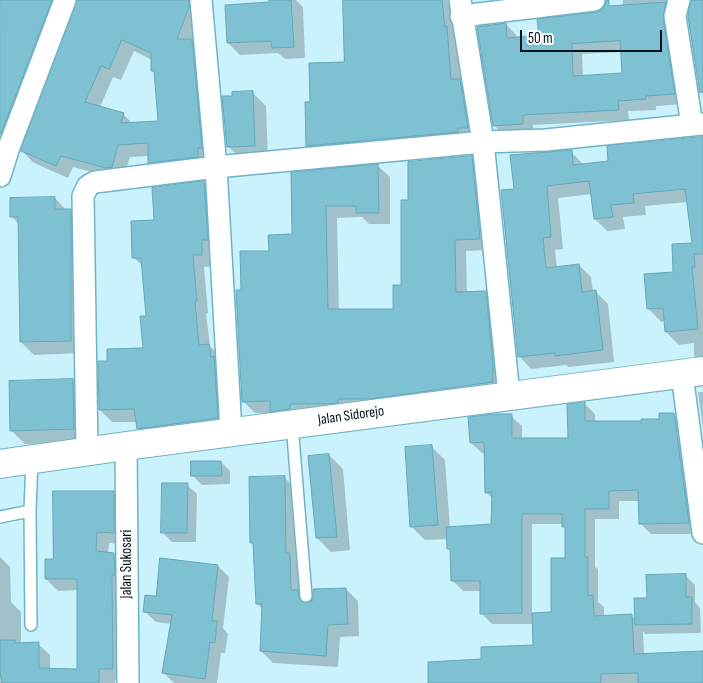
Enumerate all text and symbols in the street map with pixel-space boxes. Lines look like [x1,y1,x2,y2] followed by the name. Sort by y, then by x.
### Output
[523,20,666,52] scale bar
[528,29,553,48] text: 50 m
[317,402,385,430] street label: Jalan Sidorejo
[118,530,136,598] street label: Jalan Sukosari

